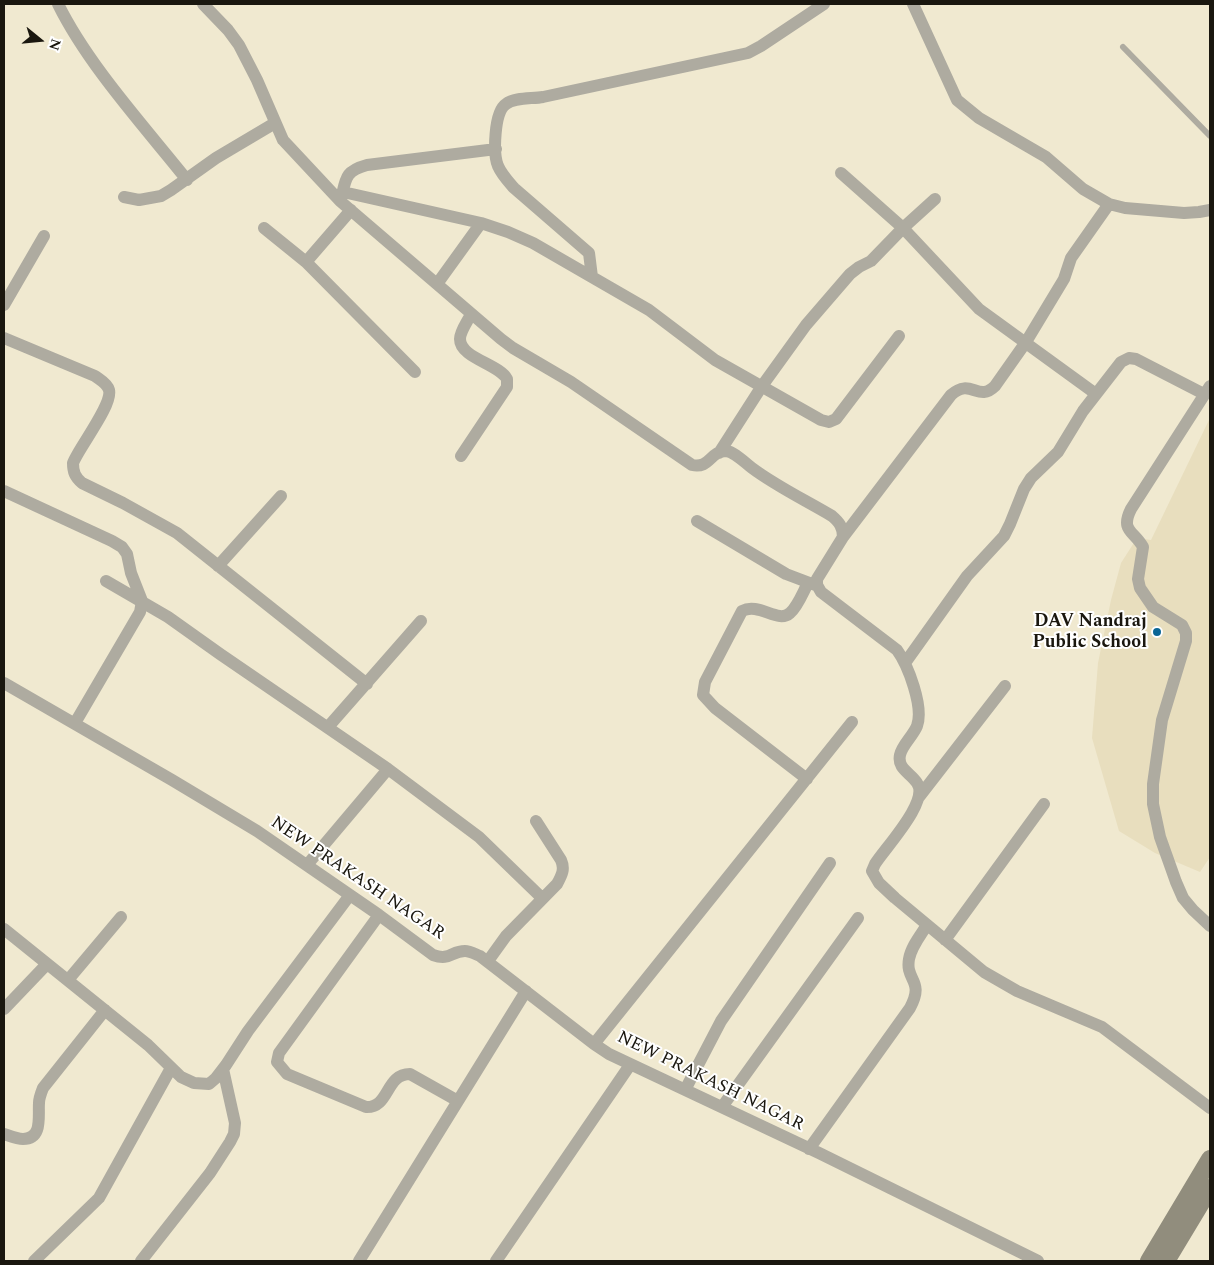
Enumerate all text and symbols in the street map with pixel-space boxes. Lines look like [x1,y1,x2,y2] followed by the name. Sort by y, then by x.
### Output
[15,15,65,65] north arrow
[43,36,67,53] text: N
[1032,611,1147,654] place label: DAV Nandraj Public School
[1151,626,1163,638] marker: DAV Nandraj Public School
[266,813,448,945] street label: NEW PRAKASH NAGAR
[613,1027,807,1137] street label: NEW PRAKASH NAGAR

